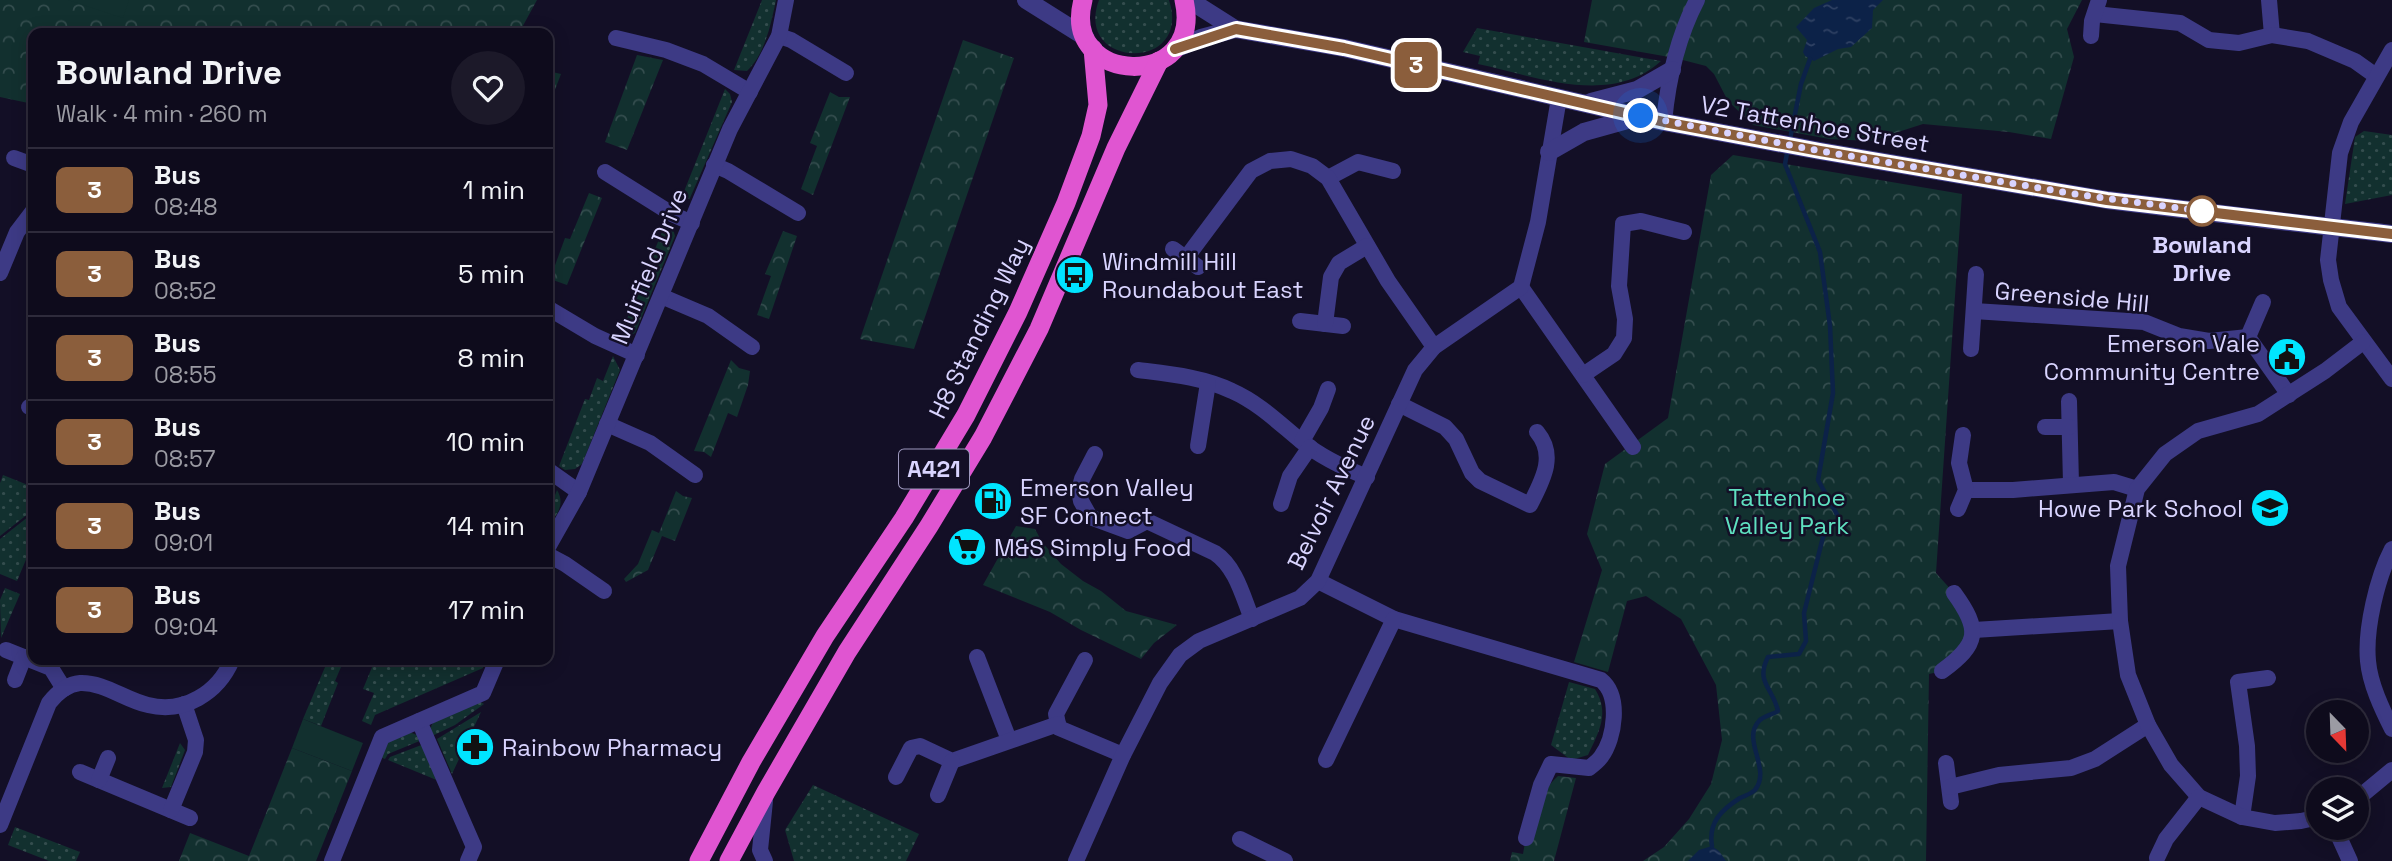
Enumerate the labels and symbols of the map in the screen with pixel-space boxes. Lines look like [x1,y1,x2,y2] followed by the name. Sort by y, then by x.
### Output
[1393,42,1439,88] line badge: 3
[1698,89,1932,159] street label: V2 Tattenhoe Street
[1623,98,1658,133] your location
[604,183,694,349] street label: Muirfield Drive
[2187,196,2217,226] marker: Bowland Drive
[2152,229,2252,288] place label: Bowland Drive
[922,232,1036,424] street label: H8 Standing Way
[1102,246,1303,305] place label: Windmill Hill Roundabout East
[1054,254,1096,296] bus stop icon: Windmill Hill Roundabout East
[1993,275,2151,319] street label: Greenside Hill
[2044,328,2260,387] place label: Emerson Vale Community Centre
[2266,336,2308,378] public building icon: Emerson Vale Community Centre
[1280,409,1382,575] street label: Belvoir Avenue
[899,449,969,489] road number: A421
[1020,472,1194,531] place label: Emerson Valley SF Connect
[972,480,1014,522] fuel station icon: Emerson Valley SF Connect
[1725,482,1849,541] park label: Tattenhoe Valley Park
[2249,487,2291,529] school or university icon: Howe Park School
[2038,493,2243,524] place label: Howe Park School
[946,526,988,568] supermarket icon: M&S Simply Food
[994,532,1191,563] place label: M&S Simply Food
[2306,700,2370,763] north arrow
[454,726,496,768] pharmacy icon: Rainbow Pharmacy
[502,732,722,763] place label: Rainbow Pharmacy

